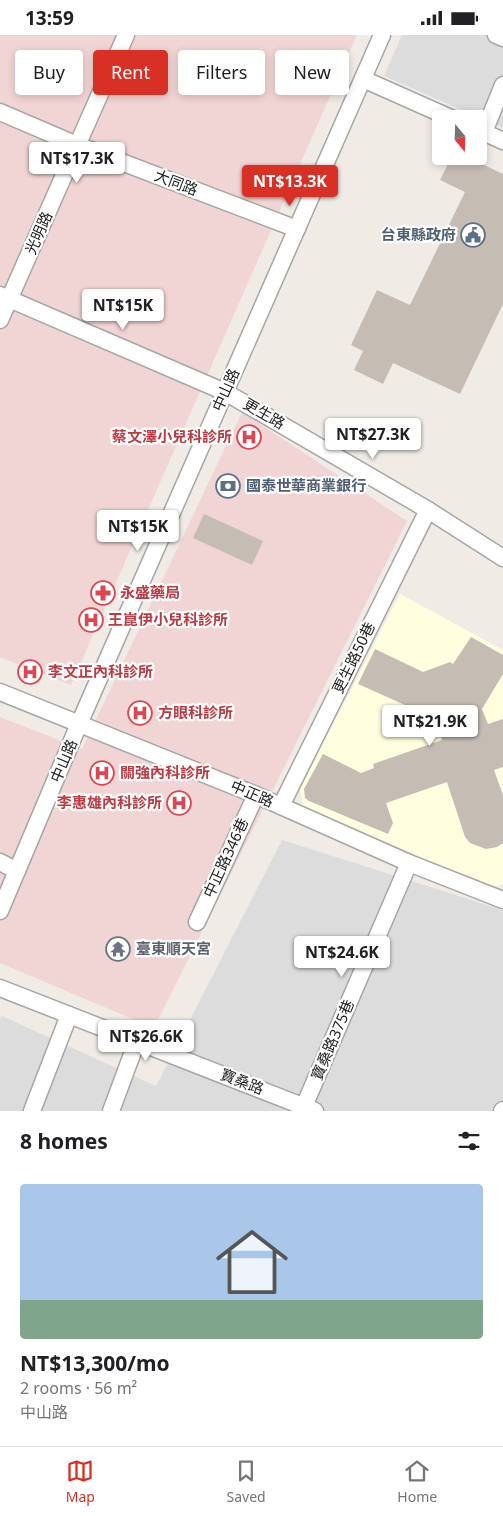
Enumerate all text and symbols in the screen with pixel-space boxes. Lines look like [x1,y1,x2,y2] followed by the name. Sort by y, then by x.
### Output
[25,5,74,31] text: 13:59
[15,50,83,95] chip: Buy
[93,50,168,95] chip: Rent
[178,50,265,95] chip: Filters
[275,50,349,95] chip: New
[432,110,488,165] north arrow
[432,110,487,165] map controls
[25,141,129,184] pin: NT$17.3K
[40,147,114,169] text: NT$17.3K
[152,165,201,199] street label: 大同路
[238,165,342,207] pin: NT$13.3K
[253,170,327,192] text: NT$13.3K
[20,208,56,257] street label: 光明路
[460,222,486,248] public building icon: 台東縣政府
[381,224,456,244] place label: 台東縣政府
[82,289,164,331] pin: NT$15K
[93,294,153,316] text: NT$15K
[207,365,243,414] street label: 中山路
[240,393,289,433] street label: 更生路
[321,417,425,460] pin: NT$27.3K
[336,423,410,445] text: NT$27.3K
[236,424,262,450] hospital icon: 蔡文澤小兒科診所
[112,426,232,446] place label: 蔡文澤小兒科診所
[215,473,241,499] bank icon: 國泰世華商業銀行
[246,475,366,495] place label: 國泰世華商業銀行
[97,509,179,552] pin: NT$15K
[108,515,168,537] text: NT$15K
[90,580,116,606] pharmacy icon: 永盛藥局
[120,582,180,602] place label: 永盛藥局
[78,607,104,633] hospital icon: 王崑伊小兒科診所
[108,609,228,629] place label: 王崑伊小兒科診所
[327,618,379,697] street label: 更生路50巷
[17,659,43,685] hospital icon: 李文正內科診所
[48,661,153,681] place label: 李文正內科診所
[127,700,153,726] hospital icon: 方眼科診所
[158,702,233,722] place label: 方眼科診所
[378,705,482,747] pin: NT$21.9K
[393,710,467,732] text: NT$21.9K
[45,736,81,785] street label: 中山路
[89,760,115,786] hospital icon: 關強內科診所
[120,762,210,782] place label: 關強內科診所
[228,775,277,811] street label: 中正路
[166,790,192,816] hospital icon: 李惠雄內科診所
[57,792,162,812] place label: 李惠雄內科診所
[198,814,252,901] street label: 中正路346巷
[290,935,394,978] pin: NT$24.6K
[105,936,131,962] temple icon: 臺東順天宮
[136,938,211,958] place label: 臺東順天宮
[305,941,379,963] text: NT$24.6K
[306,996,358,1083] street label: 寶桑路375巷
[94,1019,198,1062] pin: NT$26.6K
[109,1025,183,1047] text: NT$26.6K
[218,1064,267,1098] street label: 寶桑路
[20,1127,108,1155] text: 8 homes
[455,1127,483,1155] icon: filters
[207,1217,297,1307] icon: home
[20,1349,170,1377] text: NT$13,300/mo
[20,1377,137,1399] text: 2 rooms · 56 m²
[20,1401,68,1423] text: 中山路
[66,1457,95,1506] tab: Map
[227,1457,266,1506] tab: Saved
[397,1457,437,1506] tab: Home

